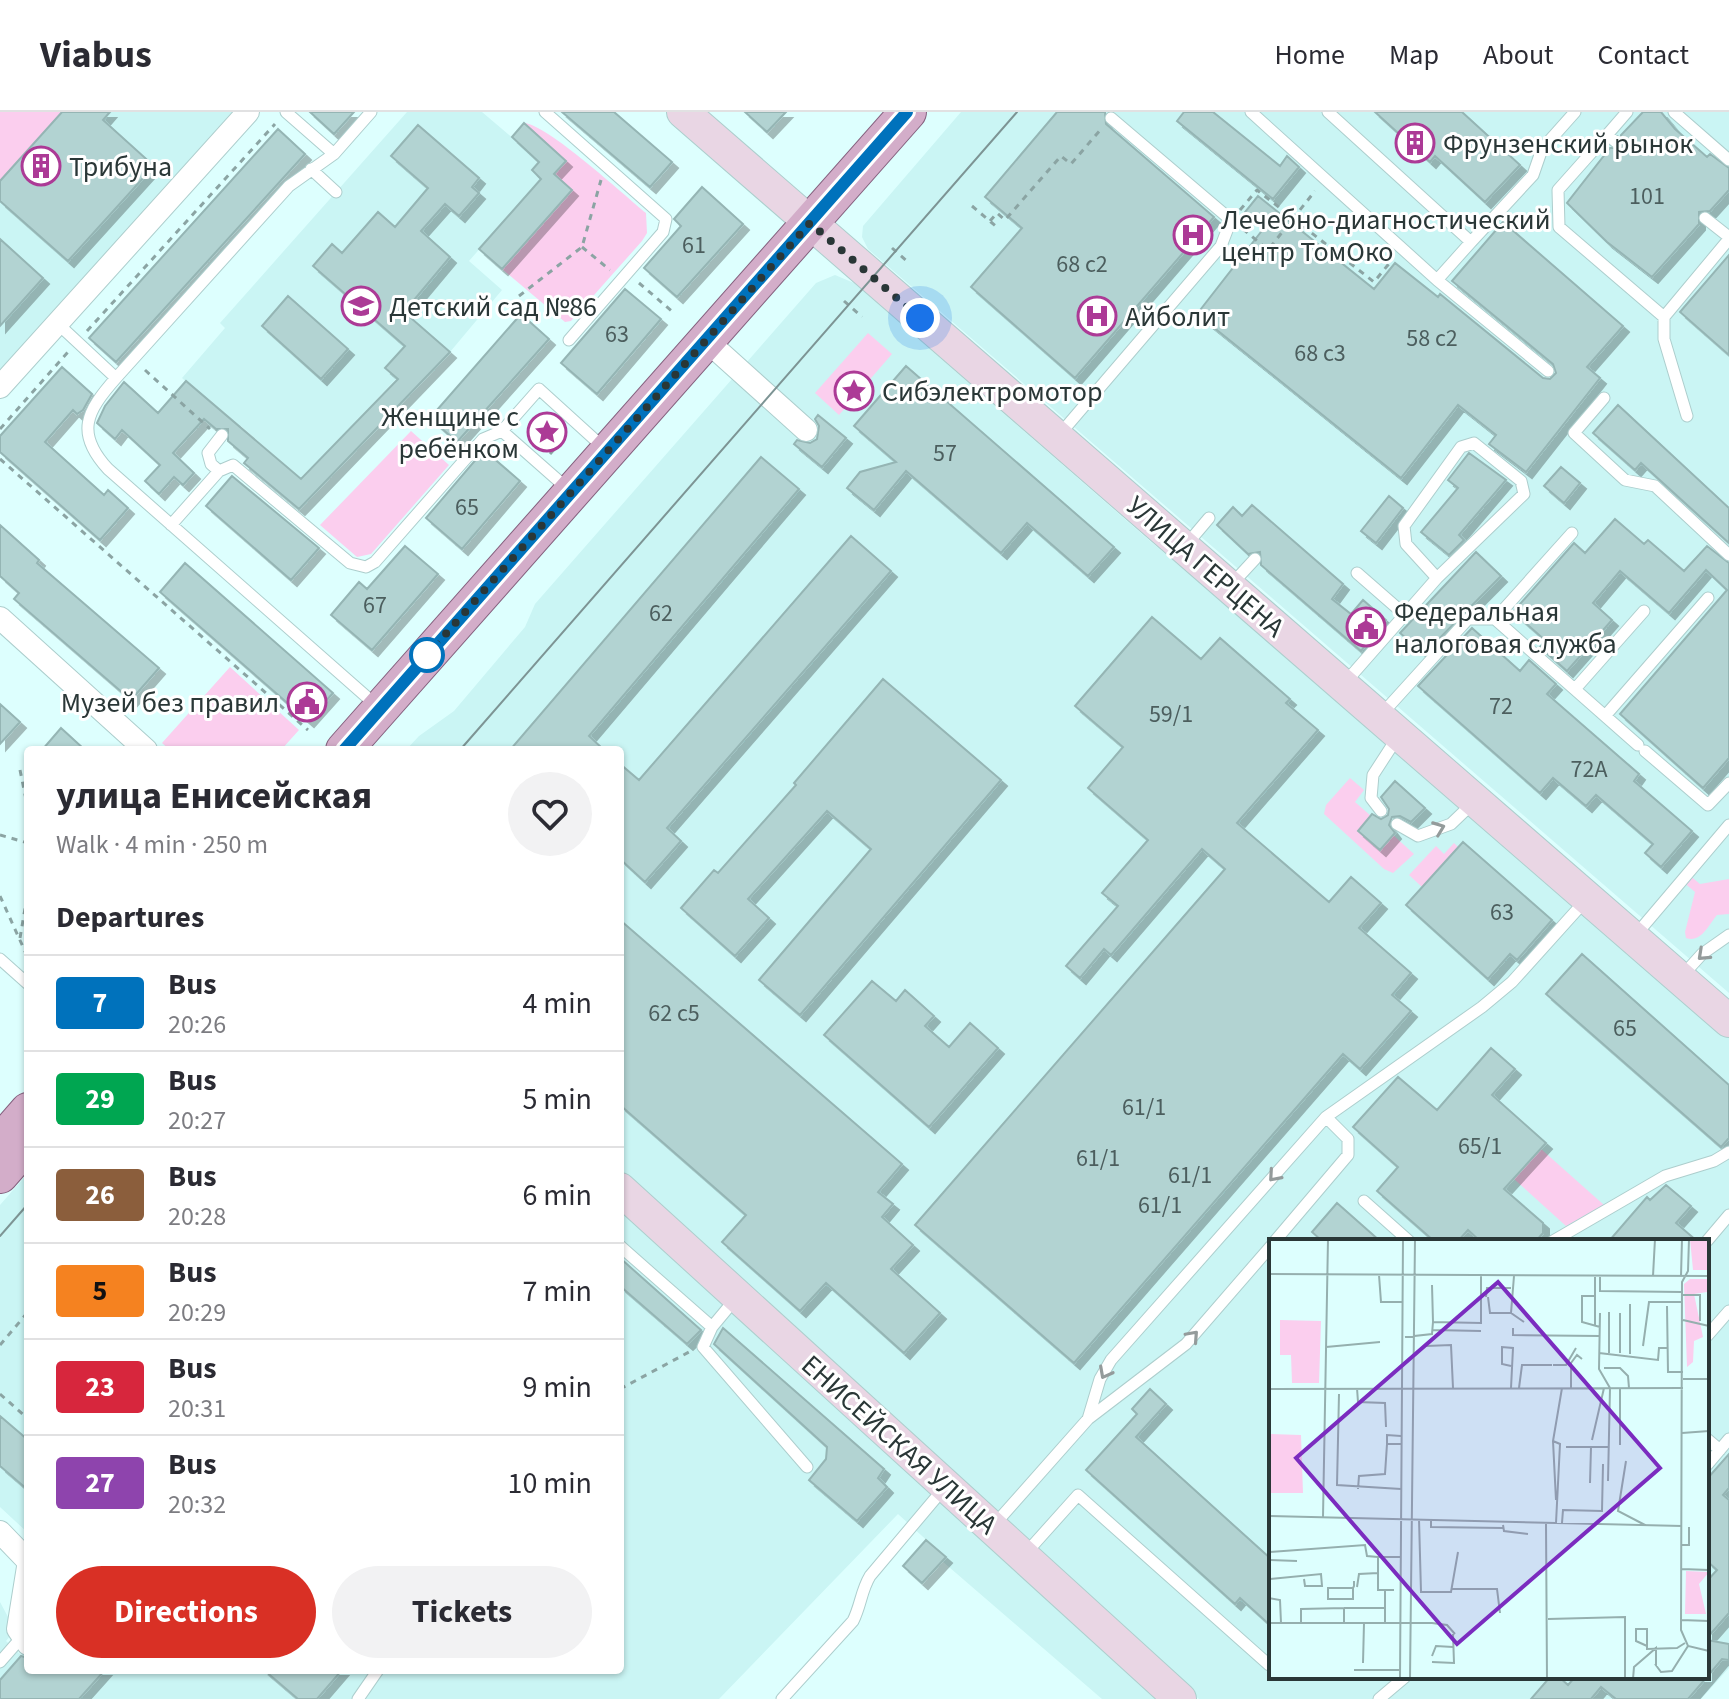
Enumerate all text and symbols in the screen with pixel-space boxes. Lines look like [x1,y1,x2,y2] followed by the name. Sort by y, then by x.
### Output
[40,28,152,82] text: Viabus
[1274,35,1345,75] text: Home
[1389,35,1439,75] text: Map
[1483,35,1554,75] text: About
[1598,35,1689,75] text: Contact
[1394,122,1436,164] building icon: Фрунзенский рынок
[1443,124,1693,164] place label: Фрунзенский рынок
[20,145,62,187] building icon: Трибуна
[69,147,172,187] place label: Трибуна
[1629,179,1665,214] house number: 101
[1221,200,1550,272] place label: Лечебно-диагностический центр ТомОко
[1172,214,1214,256] hospital icon: Лечебно-диагностический центр ТомОко
[682,228,706,263] house number: 61
[1056,247,1108,282] house number: 68 с2
[340,285,382,327] school or university icon: Детский сад №86
[389,287,597,327] place label: Детский сад №86
[1076,295,1118,337] hospital icon: Айболит
[1125,297,1230,337] place label: Айболит
[900,298,940,338] your location
[605,317,629,352] house number: 63
[1406,321,1458,356] house number: 58 с2
[1294,336,1346,371] house number: 68 с3
[833,370,875,412] place icon: Сибэлектромотор
[882,372,1103,412] place label: Сибэлектромотор
[381,397,519,469] place label: Женщине с ребёнком
[526,411,568,453] place icon: Женщине с ребёнком
[933,436,957,471] house number: 57
[1117,487,1294,647] street label: УЛИЦА ГЕРЦЕНА
[455,490,479,525] house number: 65
[363,588,387,623] house number: 67
[1394,592,1617,664] place label: Федеральная налоговая служба
[649,596,673,631] house number: 62
[1345,606,1387,648] public building icon: Федеральная налоговая служба
[410,638,444,672] unlabelled marker
[286,681,328,723] public building icon: Музей без правил
[61,683,279,723] place label: Музей без правил
[1489,689,1513,724] house number: 72
[1149,697,1193,732] house number: 59/1
[1571,752,1607,787] house number: 72А
[56,769,372,823] text: улица Енисейская
[508,772,592,856] button: heart
[1431,821,1445,838] one-way arrow
[56,826,268,863] text: Walk · 4 min · 250 m
[1490,895,1514,930] house number: 63
[56,896,204,939] text: Departures
[1698,945,1712,960] one-way arrow
[168,963,216,1006] text: Bus
[522,982,592,1025] text: 4 min
[93,983,107,1023] text: 7
[648,996,700,1031] house number: 62 с5
[168,1006,226,1043] text: 20:26
[1613,1011,1637,1046] house number: 65
[168,1059,216,1102] text: Bus
[522,1078,592,1121] text: 5 min
[85,1079,115,1119] text: 29
[1122,1090,1166,1125] house number: 61/1
[168,1102,226,1139] text: 20:27
[1458,1129,1502,1164] house number: 65/1
[1076,1141,1120,1176] house number: 61/1
[168,1155,216,1198] text: Bus
[1168,1158,1212,1193] house number: 61/1
[1269,1166,1284,1181] one-way arrow
[522,1174,592,1217] text: 6 min
[85,1175,115,1215] text: 26
[1138,1188,1182,1223] house number: 61/1
[168,1198,226,1235] text: 20:28
[1269,1239,1709,1679] inset map
[168,1251,216,1294] text: Bus
[522,1270,592,1313] text: 7 min
[93,1271,107,1311] text: 5
[168,1294,226,1331] text: 20:29
[1183,1330,1197,1345] one-way arrow
[792,1346,1007,1544] street label: ЕНИСЕЙСКАЯ УЛИЦА
[168,1347,216,1390] text: Bus
[1099,1364,1114,1379] one-way arrow
[522,1366,592,1409] text: 9 min
[85,1367,115,1407] text: 23
[168,1390,226,1427] text: 20:31
[168,1443,216,1486] text: Bus
[508,1462,592,1505] text: 10 min
[85,1463,115,1503] text: 27
[168,1486,226,1523] text: 20:32
[56,1566,316,1658] button: Directions
[332,1566,592,1658] button: Tickets

